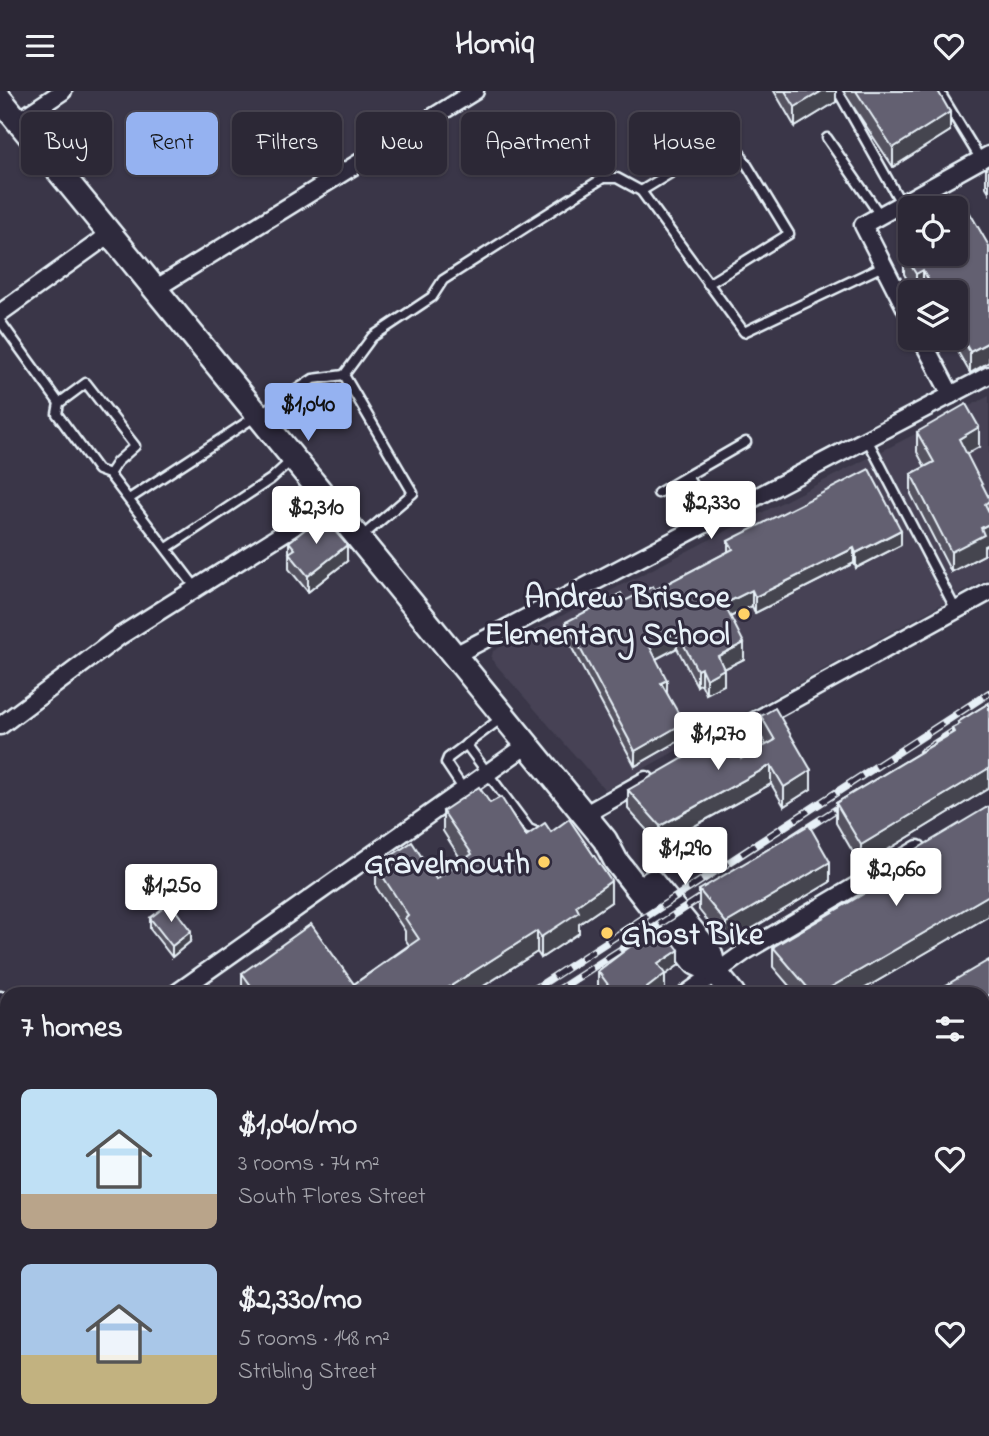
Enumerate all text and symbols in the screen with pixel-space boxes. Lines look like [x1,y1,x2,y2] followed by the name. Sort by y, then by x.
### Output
[455,22,534,69] text: Homiq
[21,27,59,65] icon: menu
[930,27,968,65] icon: heart
[21,112,112,175] chip: Buy
[126,112,218,175] chip: Rent
[232,112,342,175] chip: Filters
[356,112,447,175] chip: New
[461,112,615,175] chip: Apartment
[629,112,740,175] chip: House
[898,196,968,350] map controls
[898,196,968,266] button: locate
[898,280,968,350] button: layers
[251,383,365,443] pin: $1,040
[281,389,335,422] text: $1,040
[654,482,768,541] pin: $2,330
[259,487,373,546] pin: $2,310
[682,487,740,520] text: $2,330
[288,492,344,525] text: $2,310
[485,576,732,661] place label: Andrew Briscoe Elementary School
[736,606,752,622] marker: Andrew Briscoe Elementary School
[661,713,775,772] pin: $1,270
[690,718,746,751] text: $1,270
[628,827,742,887] pin: $1,290
[658,833,712,866] text: $1,290
[364,842,530,889] place label: Gravelmouth
[839,849,953,908] pin: $2,060
[536,854,552,870] marker: Gravelmouth
[866,854,926,887] text: $2,060
[114,865,228,924] pin: $1,250
[141,870,201,903] text: $1,250
[621,913,765,960] place label: Ghost Bike
[599,925,615,941] marker: Ghost Bike
[21,1007,123,1051] text: 7 homes
[931,1010,969,1048] icon: filters
[238,1104,357,1148] text: $1,040/mo
[77,1117,161,1201] icon: home
[931,1140,969,1178] icon: heart
[238,1148,380,1181] text: 3 rooms · 74 m²
[238,1181,426,1214] text: South Flores Street
[238,1279,362,1323] text: $2,330/mo
[77,1292,161,1376] icon: home
[931,1315,969,1353] icon: heart
[238,1323,390,1356] text: 5 rooms · 148 m²
[238,1356,377,1389] text: Stribling Street

